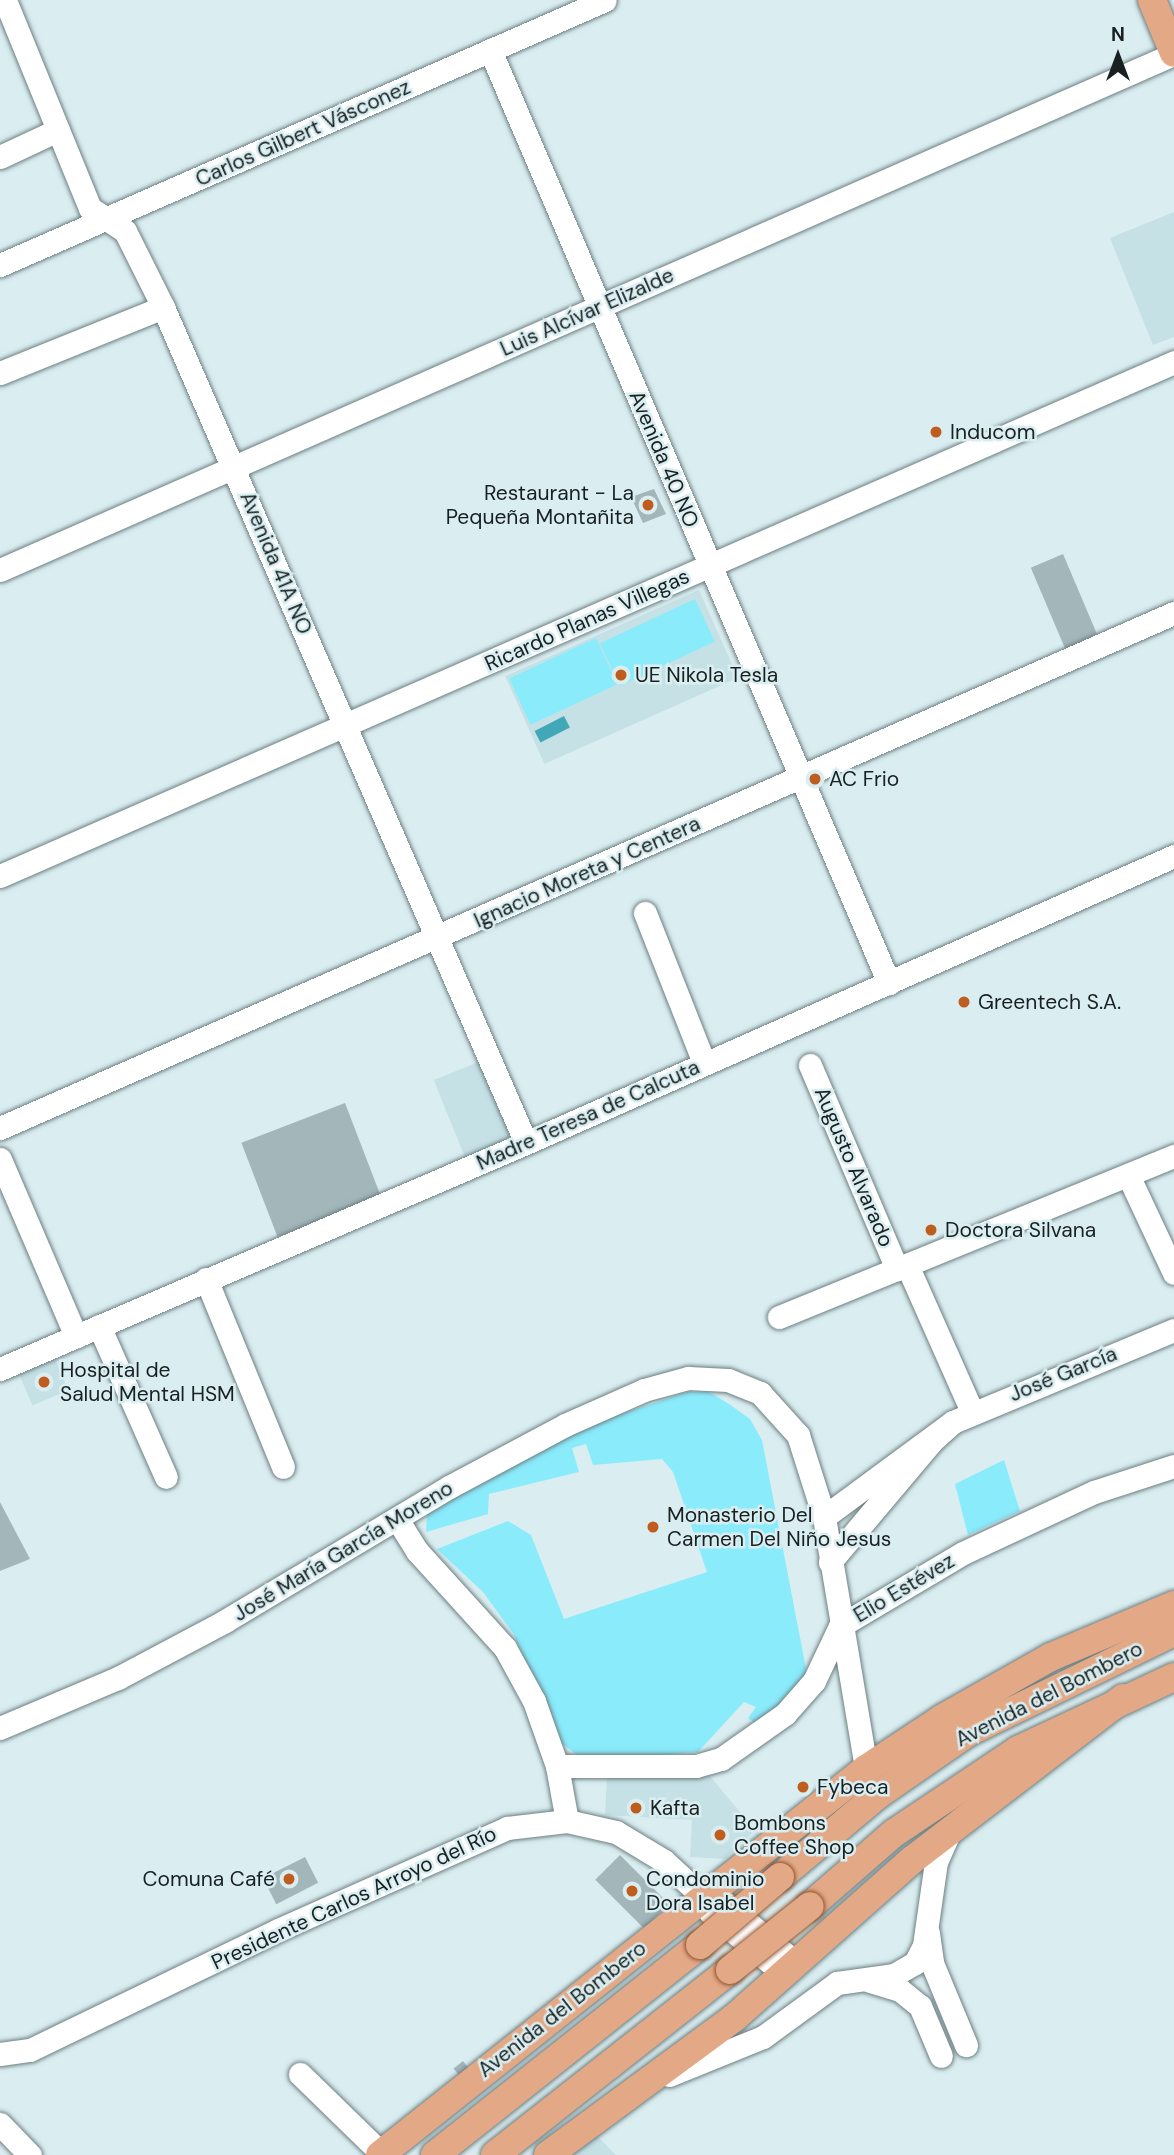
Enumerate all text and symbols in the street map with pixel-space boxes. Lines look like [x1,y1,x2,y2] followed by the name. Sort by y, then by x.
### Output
[1083,21,1153,91] north arrow
[1111,22,1125,47] text: N
[192,74,414,192] street label: Carlos Gilbert Vásconez
[496,262,678,362] street label: Luis Alcívar Elizalde
[624,387,704,531] street label: Avenida 40 NO
[950,419,1035,445] place label: Inducom
[928,424,944,440] marker: Inducom
[446,480,634,530] place label: Restaurant - La Pequeña Montañita
[235,488,317,638] street label: Avenida 41A NO
[640,497,656,513] marker: Restaurant - La Pequeña Montañita
[481,563,693,677] street label: Ricardo Planas Villegas
[635,662,778,688] place label: UE Nikola Tesla
[613,667,629,683] marker: UE Nikola Tesla
[829,766,899,792] place label: AC Frio
[807,771,823,787] marker: AC Frio
[470,811,704,933] street label: Ignacio Moreta y Centera
[978,989,1121,1015] place label: Greentech S.A.
[956,994,972,1010] marker: Greentech S.A.
[473,1054,703,1176] street label: Madre Teresa de Calcuta
[809,1083,899,1251] street label: Augusto Alvarado
[945,1217,1096,1243] place label: Doctora Silvana
[923,1222,939,1238] marker: Doctora Silvana
[1005,1341,1121,1407] street label: José García
[60,1357,235,1407] place label: Hospital de Salud Mental HSM
[34,1372,54,1392] marker: Hospital de Salud Mental HSM
[229,1475,457,1627] street label: José María García Moreno
[667,1502,891,1552] place label: Monasterio Del Carmen Del Niño Jesus
[645,1519,661,1535] marker: Monasterio Del Carmen Del Niño Jesus
[849,1548,959,1628] street label: Elio Estévez
[951,1636,1147,1752] street label: Avenida del Bombero
[817,1774,888,1800] place label: Fybeca
[795,1779,811,1795] marker: Fybeca
[650,1795,700,1821] place label: Kafta
[628,1800,644,1816] marker: Kafta
[734,1810,855,1860] place label: Bombons Coffee Shop
[207,1821,501,1975] street label: Presidente Carlos Arroyo del Río
[712,1827,728,1843] marker: Bombons Coffee Shop
[143,1866,275,1892] place label: Comuna Café
[646,1866,764,1916] place label: Condominio Dora Isabel
[281,1871,297,1887] marker: Comuna Café
[624,1883,640,1899] marker: Condominio Dora Isabel
[473,1935,651,2083] street label: Avenida del Bombero

